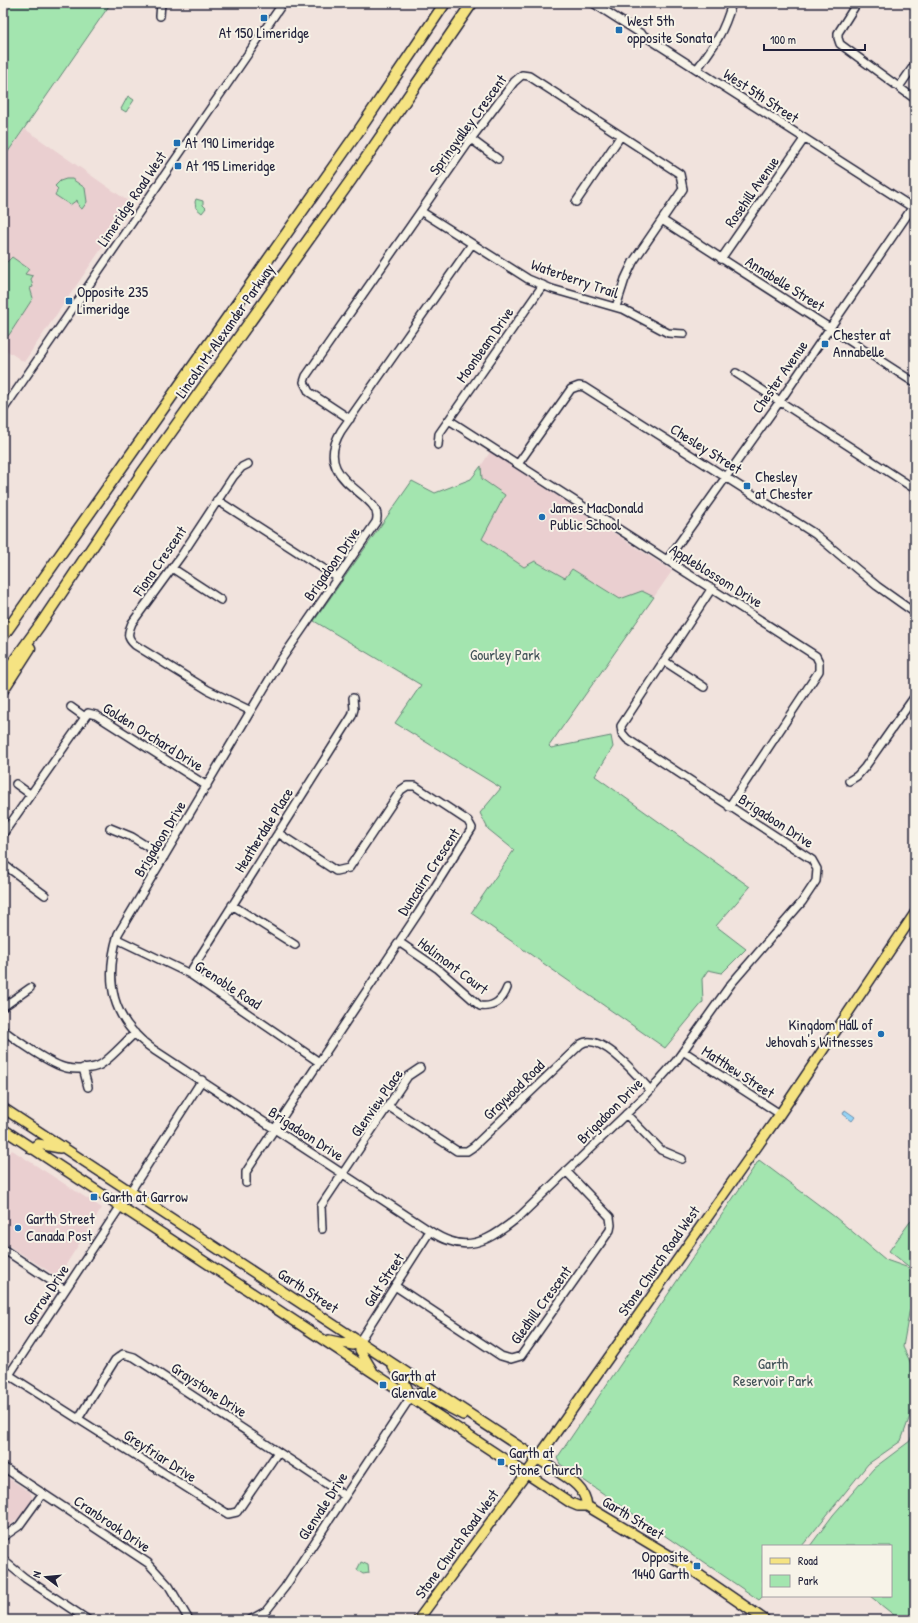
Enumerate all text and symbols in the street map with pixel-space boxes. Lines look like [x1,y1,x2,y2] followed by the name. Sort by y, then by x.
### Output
[627,10,712,48] place label: West 5th opposite Sonata
[259,13,269,23] marker: At 150 Limeridge
[219,22,309,43] place label: At 150 Limeridge
[614,25,624,35] marker: West 5th opposite Sonata
[764,26,865,52] scale bar
[770,31,796,48] text: 100 m
[720,63,804,128] street label: West 5th Street
[424,70,512,179] street label: Springvalley Crescent
[185,132,275,153] place label: At 190 Limeridge
[172,138,182,148] marker: At 190 Limeridge
[92,146,172,250] street label: Limeridge Road West
[719,152,784,231] street label: Rosehill Avenue
[186,155,275,176] place label: At 195 Limeridge
[173,161,183,171] marker: At 195 Limeridge
[742,251,830,317] street label: Annabelle Street
[528,254,622,303] street label: Waterberry Trail
[170,259,279,402] street label: Lincoln M. Alexander Parkway
[77,281,149,319] place label: Opposite 235 Limeridge
[64,296,74,306] marker: Opposite 235 Limeridge
[451,303,518,387] street label: Moonbeam Drive
[833,324,892,362] place label: Chester at Annabelle
[747,336,812,417] street label: Chester Avenue
[820,339,830,349] marker: Chester at Annabelle
[666,418,747,479] street label: Chesley Street
[755,466,813,504] place label: Chesley at Chester
[742,481,752,491] marker: Chesley at Chester
[550,497,643,535] place label: James MacDonald Public School
[537,512,547,522] marker: James MacDonald Public School
[127,521,192,601] street label: Fiona Crescent
[298,523,365,605] street label: Brigadoon Drive
[666,539,767,613] street label: Appleblossom Drive
[470,644,540,665] park label: Gourley Park
[99,697,207,776] street label: Golden Orchard Drive
[229,783,298,876] street label: Heatherdale Place
[735,788,818,853] street label: Brigadoon Drive
[129,797,191,881] street label: Brigadoon Drive
[392,823,465,920] street label: Duncairn Crescent
[414,932,494,1000] street label: Holimont Court
[191,955,266,1014] street label: Grenoble Road
[765,1014,874,1052] place label: Kingdom Hall of Jehovah's Witnesses
[876,1029,886,1039] marker: Kingdom Hall of Jehovah's Witnesses
[698,1040,779,1103] street label: Matthew Street
[478,1055,549,1124] street label: Graywood Road
[345,1065,408,1141] street label: Glenview Place
[572,1073,647,1148] street label: Brigadoon Drive
[265,1101,348,1166] street label: Brigadoon Drive
[102,1186,188,1207] place label: Garth at Garrow
[89,1192,99,1202] marker: Garth at Garrow
[613,1201,705,1320] street label: Stone Church Road West
[26,1208,96,1246] place label: Garth Street Canada Post
[13,1223,23,1233] marker: Garth Street Canada Post
[358,1248,409,1311] street label: Galt Street
[18,1260,74,1329] street label: Garrow Drive
[505,1261,577,1348] street label: Gledhill Crescent
[274,1263,343,1319] street label: Garth Street
[733,1353,813,1391] park label: Garth Reservoir Park
[167,1357,251,1422] street label: Graystone Drive
[391,1365,437,1403] place label: Garth at Glenvale
[378,1380,388,1390] marker: Garth at Glenvale
[120,1424,201,1487] street label: Greyfriar Drive
[509,1442,582,1480] place label: Garth at Stone Church
[496,1457,506,1467] marker: Garth at Stone Church
[293,1468,352,1544] street label: Glenvale Drive
[410,1484,504,1603] street label: Stone Church Road West
[70,1490,155,1557] street label: Cranbrook Drive
[598,1491,669,1545] street label: Garth Street
[762,1545,892,1597] legend
[632,1546,689,1584] place label: Opposite 1440 Garth
[798,1552,818,1569] text: Road
[26,1557,66,1597] north arrow
[692,1561,702,1571] marker: Opposite 1440 Garth
[29,1569,44,1579] text: N
[798,1572,818,1589] text: Park

